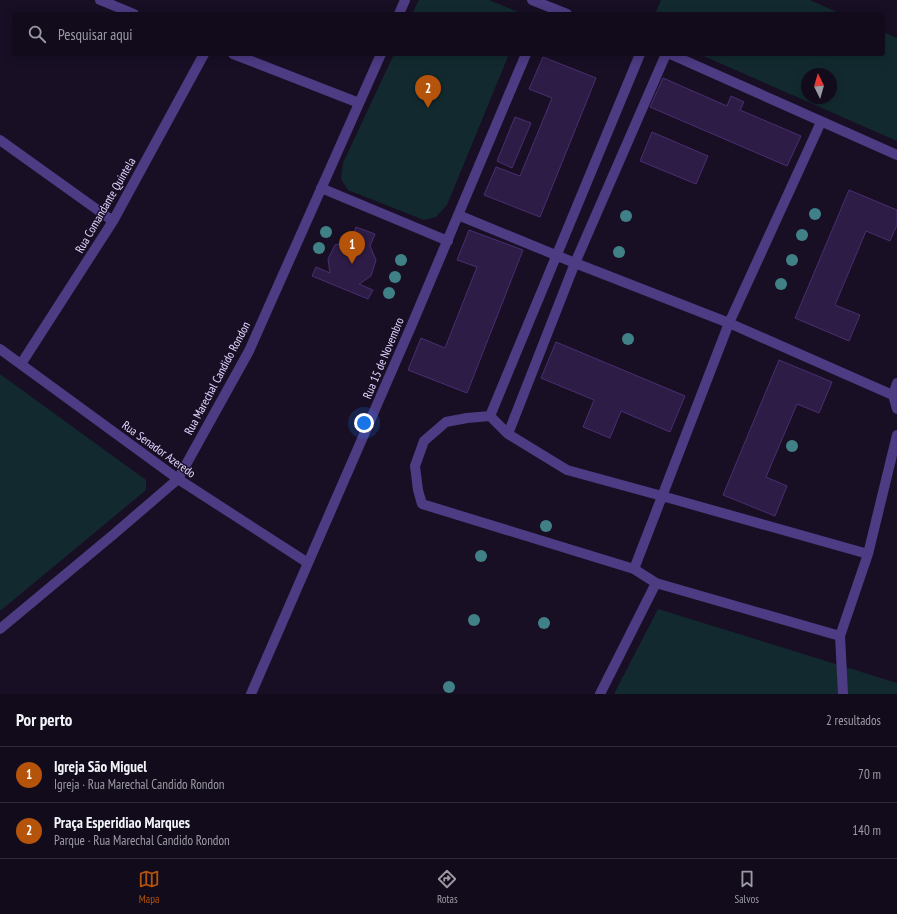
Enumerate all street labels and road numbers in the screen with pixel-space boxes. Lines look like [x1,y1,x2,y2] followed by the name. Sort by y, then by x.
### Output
[72,154,139,255] street label: Rua Comandante Quintela
[359,315,407,401] street label: Rua 15 de Novembro
[181,319,253,437] street label: Rua Marechal Candido Rondon
[119,417,199,481] street label: Rua Senador Azeredo

